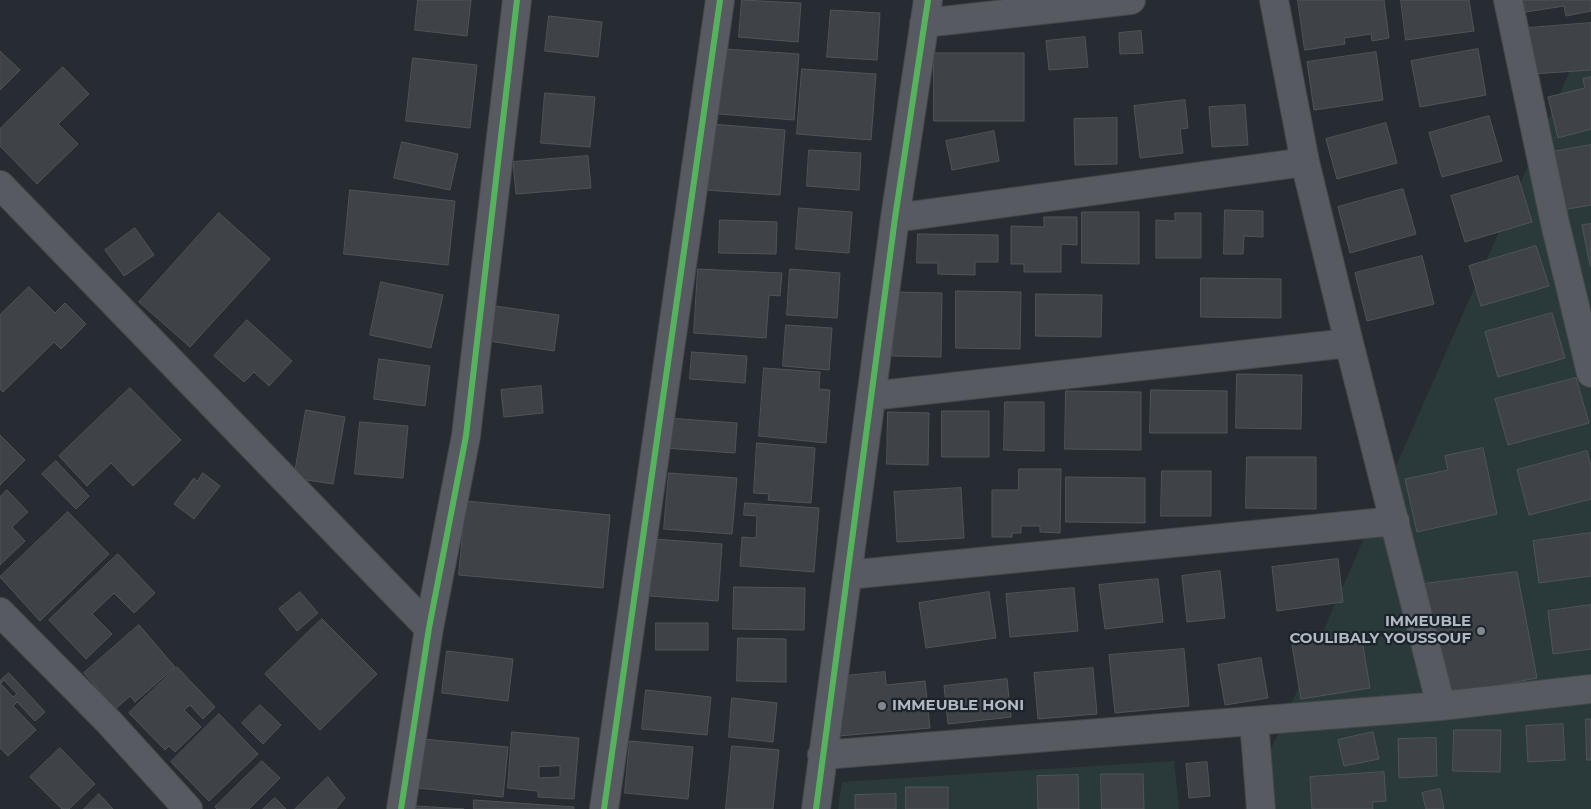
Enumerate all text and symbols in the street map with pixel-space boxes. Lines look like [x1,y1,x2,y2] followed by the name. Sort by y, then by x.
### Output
[1289,613,1471,648] place label: IMMEUBLE COULIBALY YOUSSOUF
[1475,625,1487,637] marker: IMMEUBLE COULIBALY YOUSSOUF
[892,697,1024,715] place label: IMMEUBLE HONI
[876,700,888,712] marker: IMMEUBLE HONI

